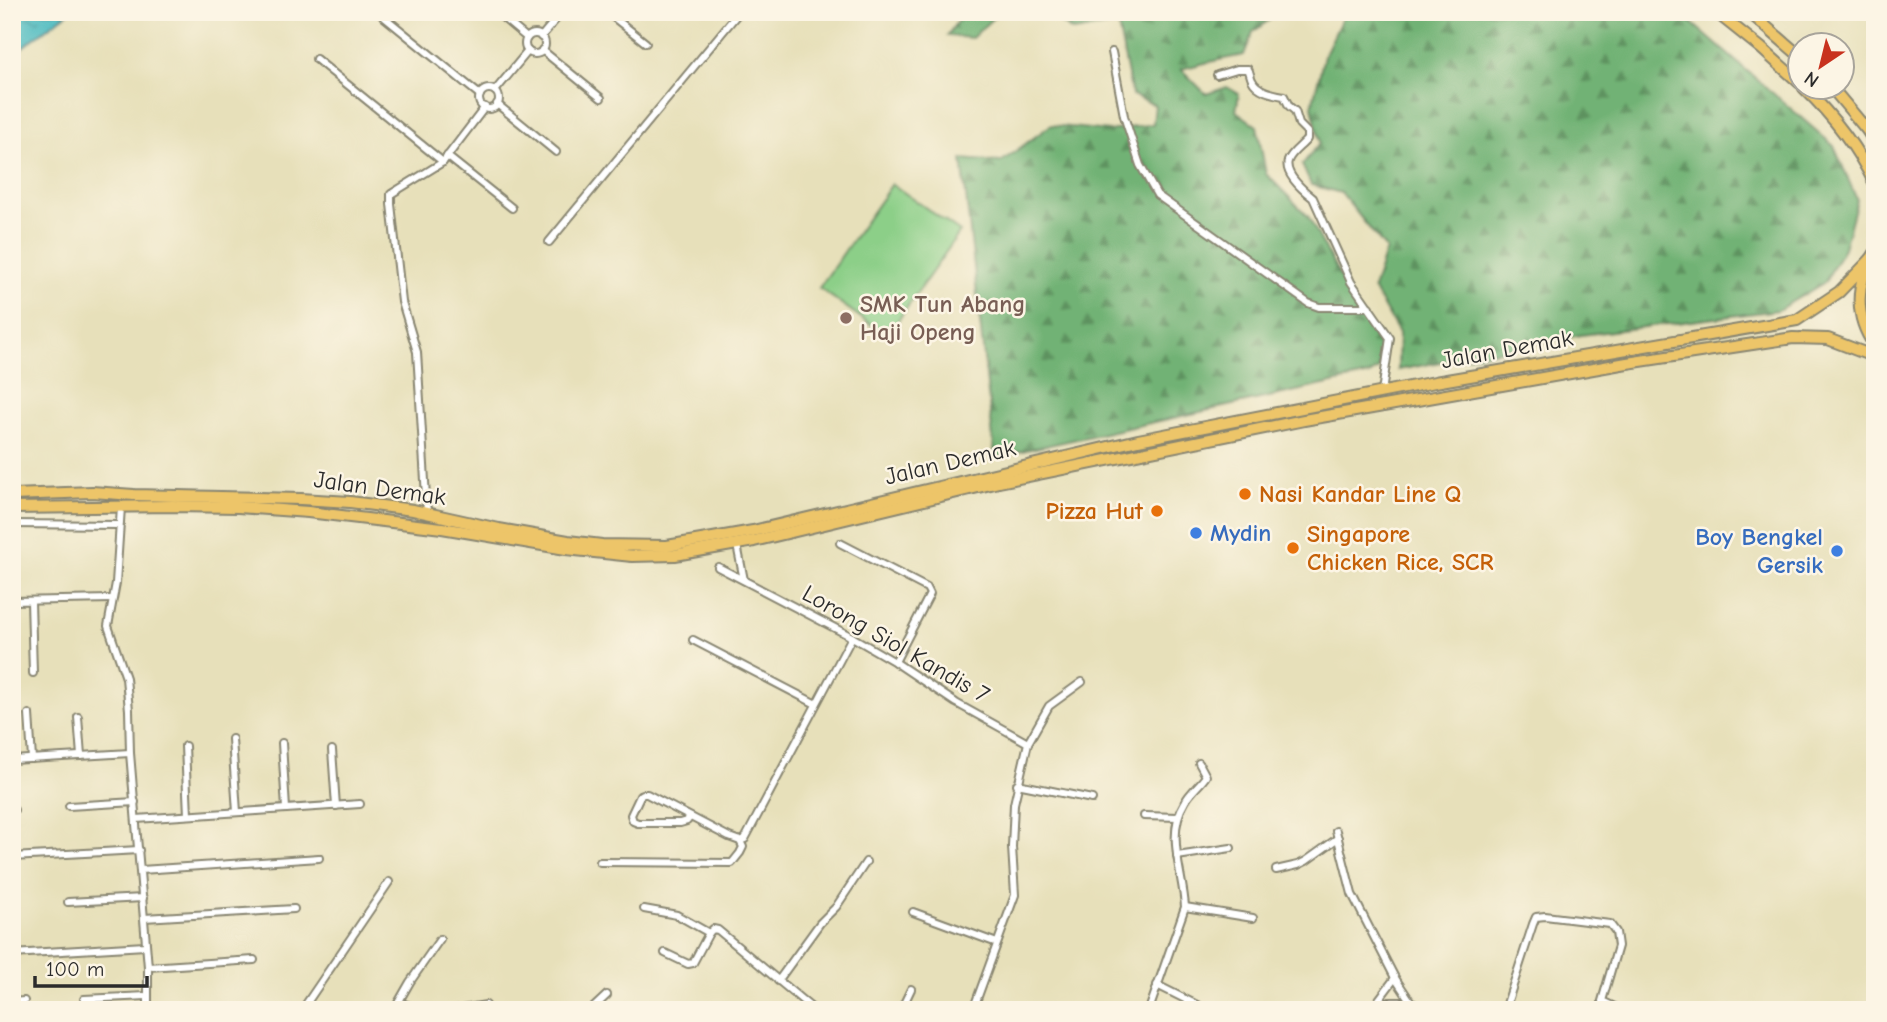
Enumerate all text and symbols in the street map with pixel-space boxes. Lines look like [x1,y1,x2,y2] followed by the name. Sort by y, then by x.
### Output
[1786,32,1856,102] north arrow
[1800,67,1823,92] text: N
[860,290,1025,346] place label: SMK Tun Abang Haji Openg
[838,310,854,326] marker: SMK Tun Abang Haji Openg
[1439,324,1575,374] street label: Jalan Demak
[882,433,1018,491] street label: Jalan Demak
[312,465,448,511] street label: Jalan Demak
[1259,480,1461,508] place label: Nasi Kandar Line Q
[1237,486,1253,502] marker: Nasi Kandar Line Q
[1046,497,1144,525] place label: Pizza Hut
[1149,503,1165,519] marker: Pizza Hut
[1210,519,1271,547] place label: Mydin
[1307,520,1493,576] place label: Singapore Chicken Rice, SCR
[1695,523,1823,579] place label: Boy Bengkel Gersik
[1188,525,1204,541] marker: Mydin
[1285,540,1301,556] marker: Singapore Chicken Rice, SCR
[1829,543,1845,559] marker: Boy Bengkel Gersik
[797,579,995,709] street label: Lorong Siol Kandis 7
[35,945,147,989] scale bar
[46,957,104,981] text: 100 m

